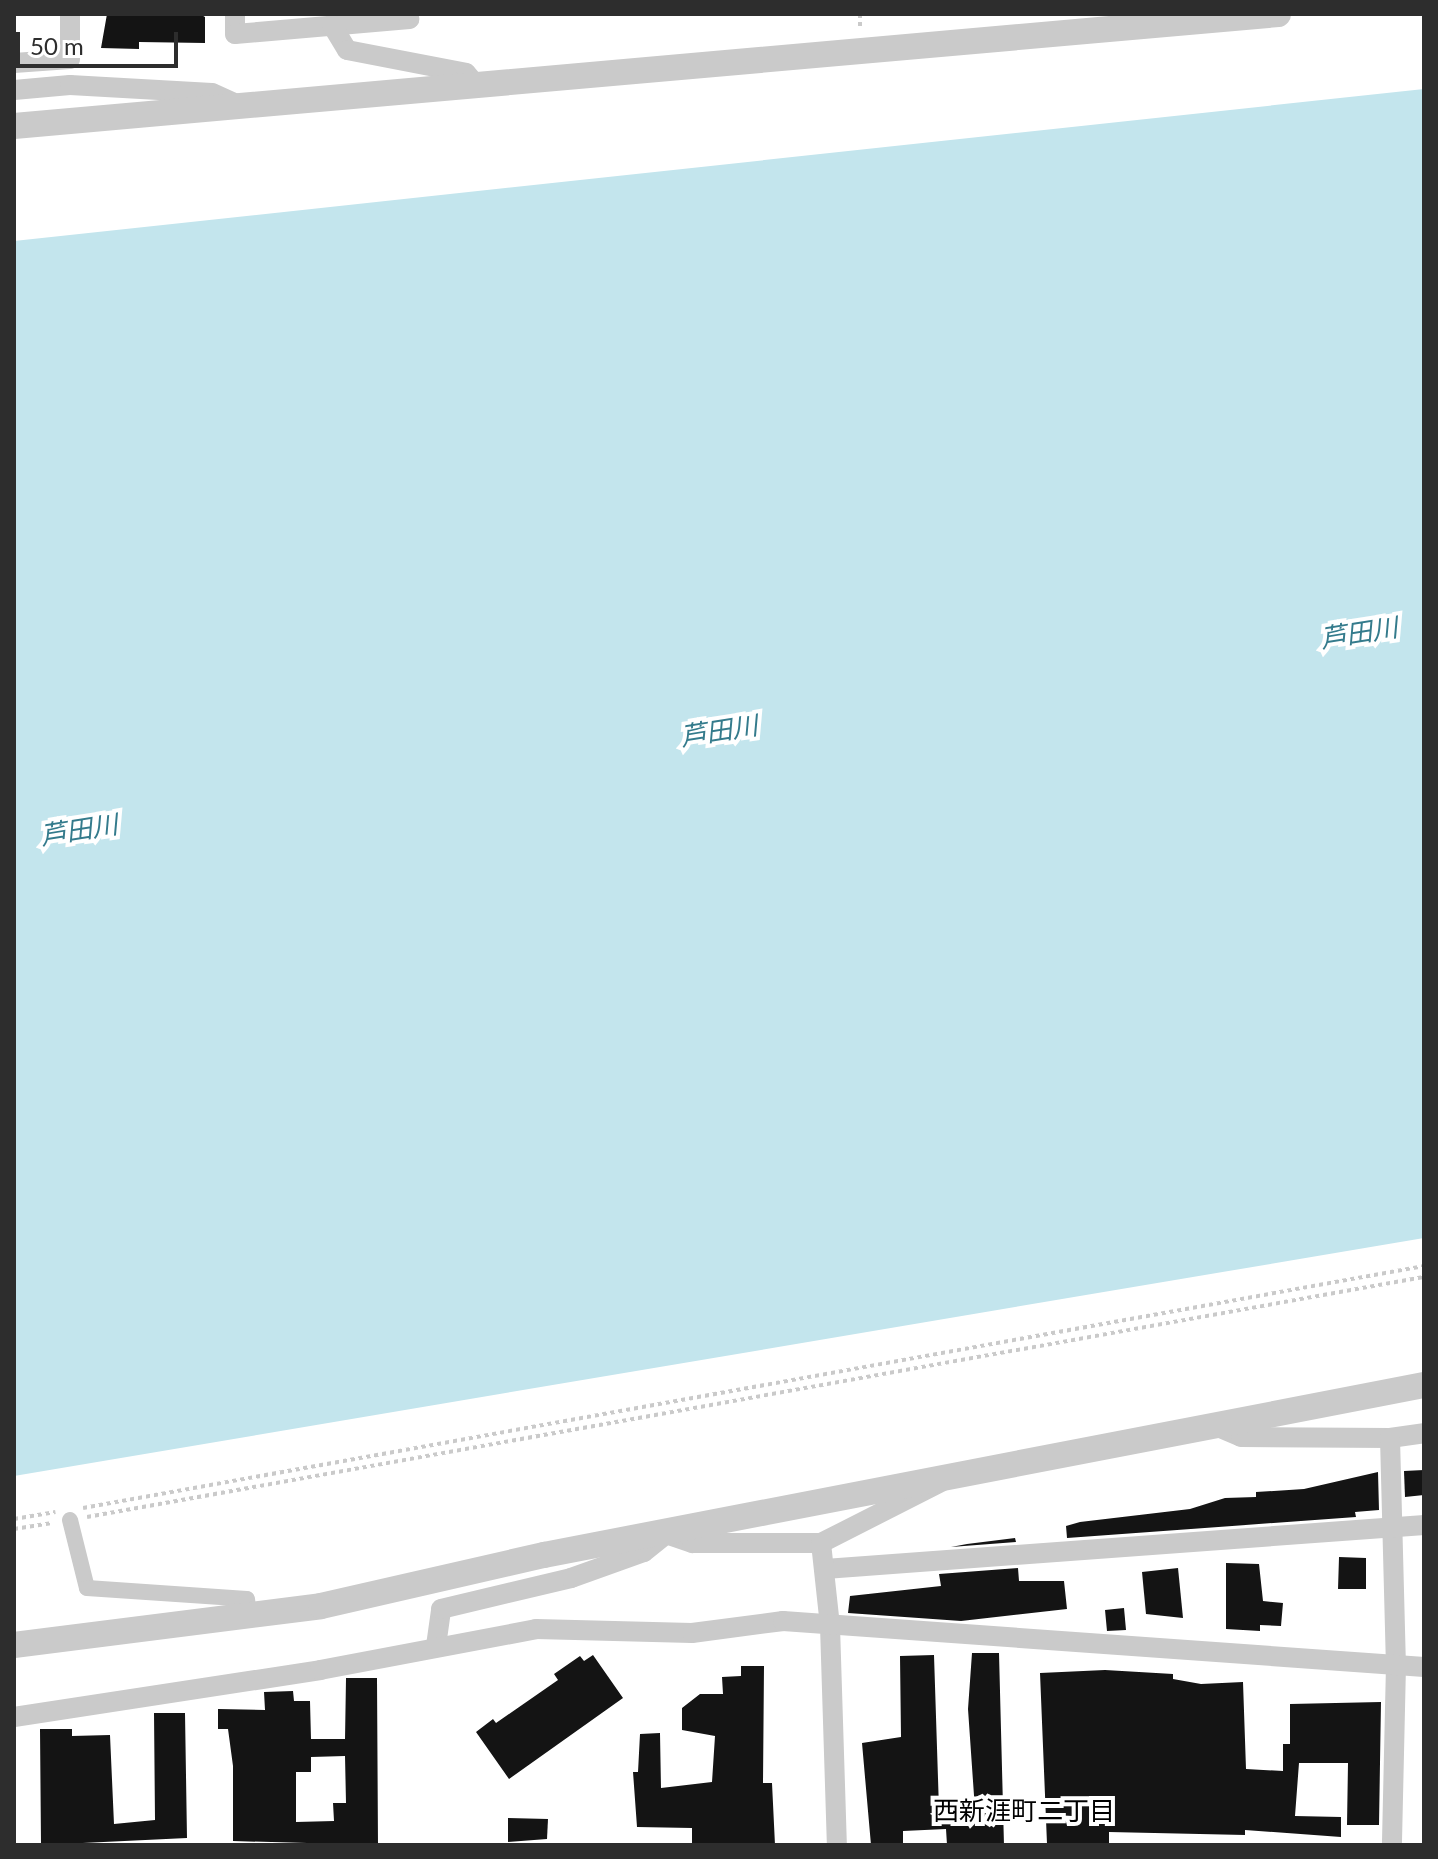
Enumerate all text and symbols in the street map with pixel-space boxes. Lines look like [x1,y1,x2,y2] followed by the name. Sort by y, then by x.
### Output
[20,16,182,66] scale bar
[30,31,84,60] text: 50 m
[1318,611,1400,655] water label: 芦田川
[678,709,760,753] water label: 芦田川
[38,808,120,852] water label: 芦田川
[933,1795,1115,1827] district label: 西新涯町二丁目

